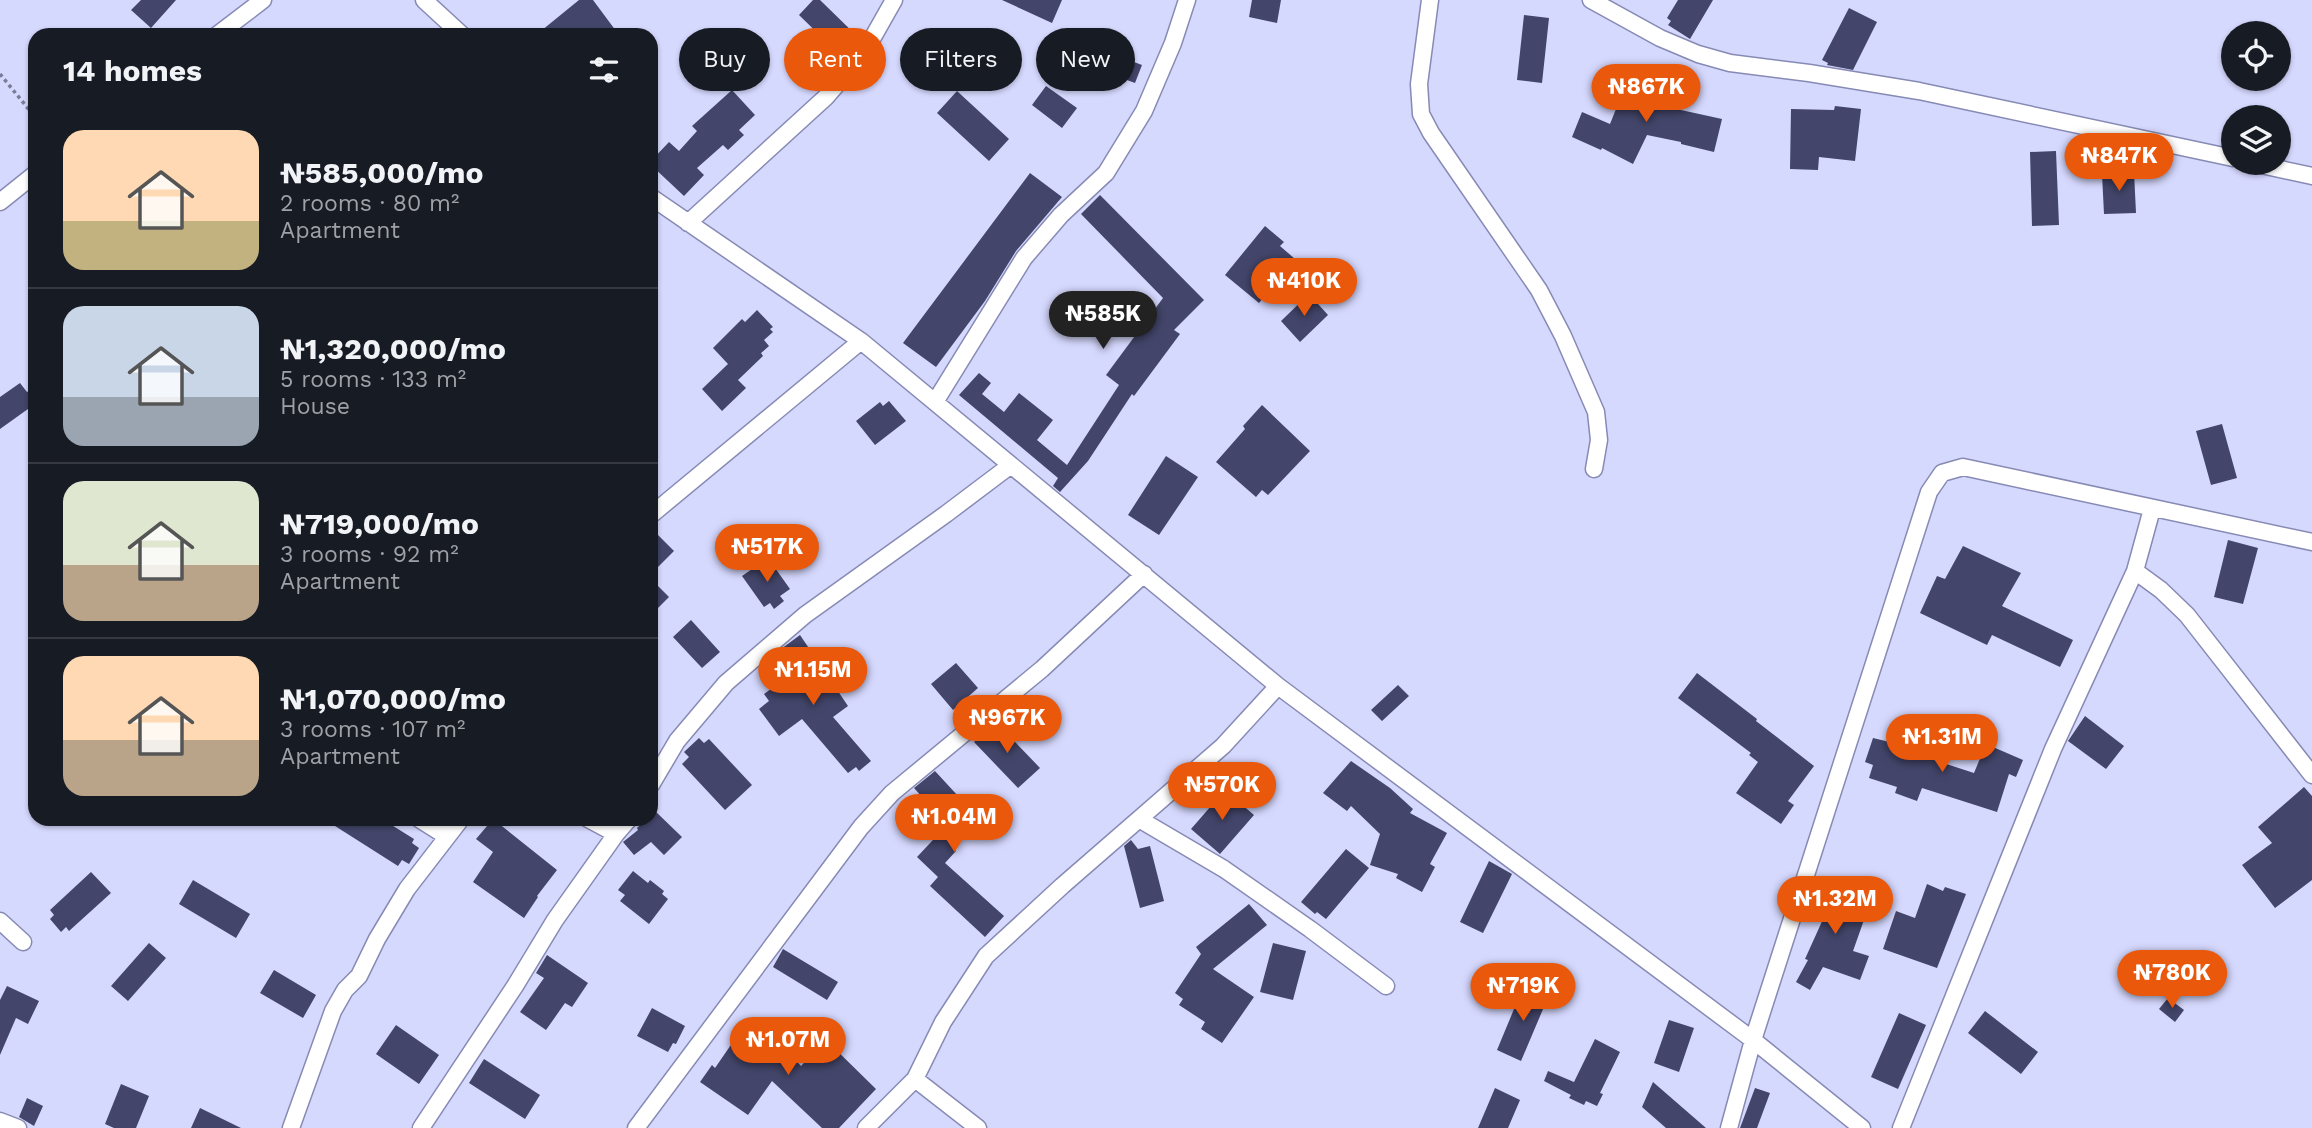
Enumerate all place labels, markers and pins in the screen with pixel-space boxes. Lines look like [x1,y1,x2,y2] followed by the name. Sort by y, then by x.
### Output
[1597,64,1695,124] pin: ₦867K
[2070,134,2168,193] pin: ₦847K
[1255,258,1353,318] pin: ₦410K
[1054,292,1152,351] pin: ₦585K
[718,524,816,584] pin: ₦517K
[756,648,870,707] pin: ₦1.15M
[958,696,1056,755] pin: ₦967K
[1885,714,1999,774] pin: ₦1.31M
[1173,762,1271,822] pin: ₦570K
[897,794,1011,854] pin: ₦1.04M
[1778,876,1892,936] pin: ₦1.32M
[2123,950,2221,1010] pin: ₦780K
[1474,964,1572,1023] pin: ₦719K
[731,1018,845,1077] pin: ₦1.07M

